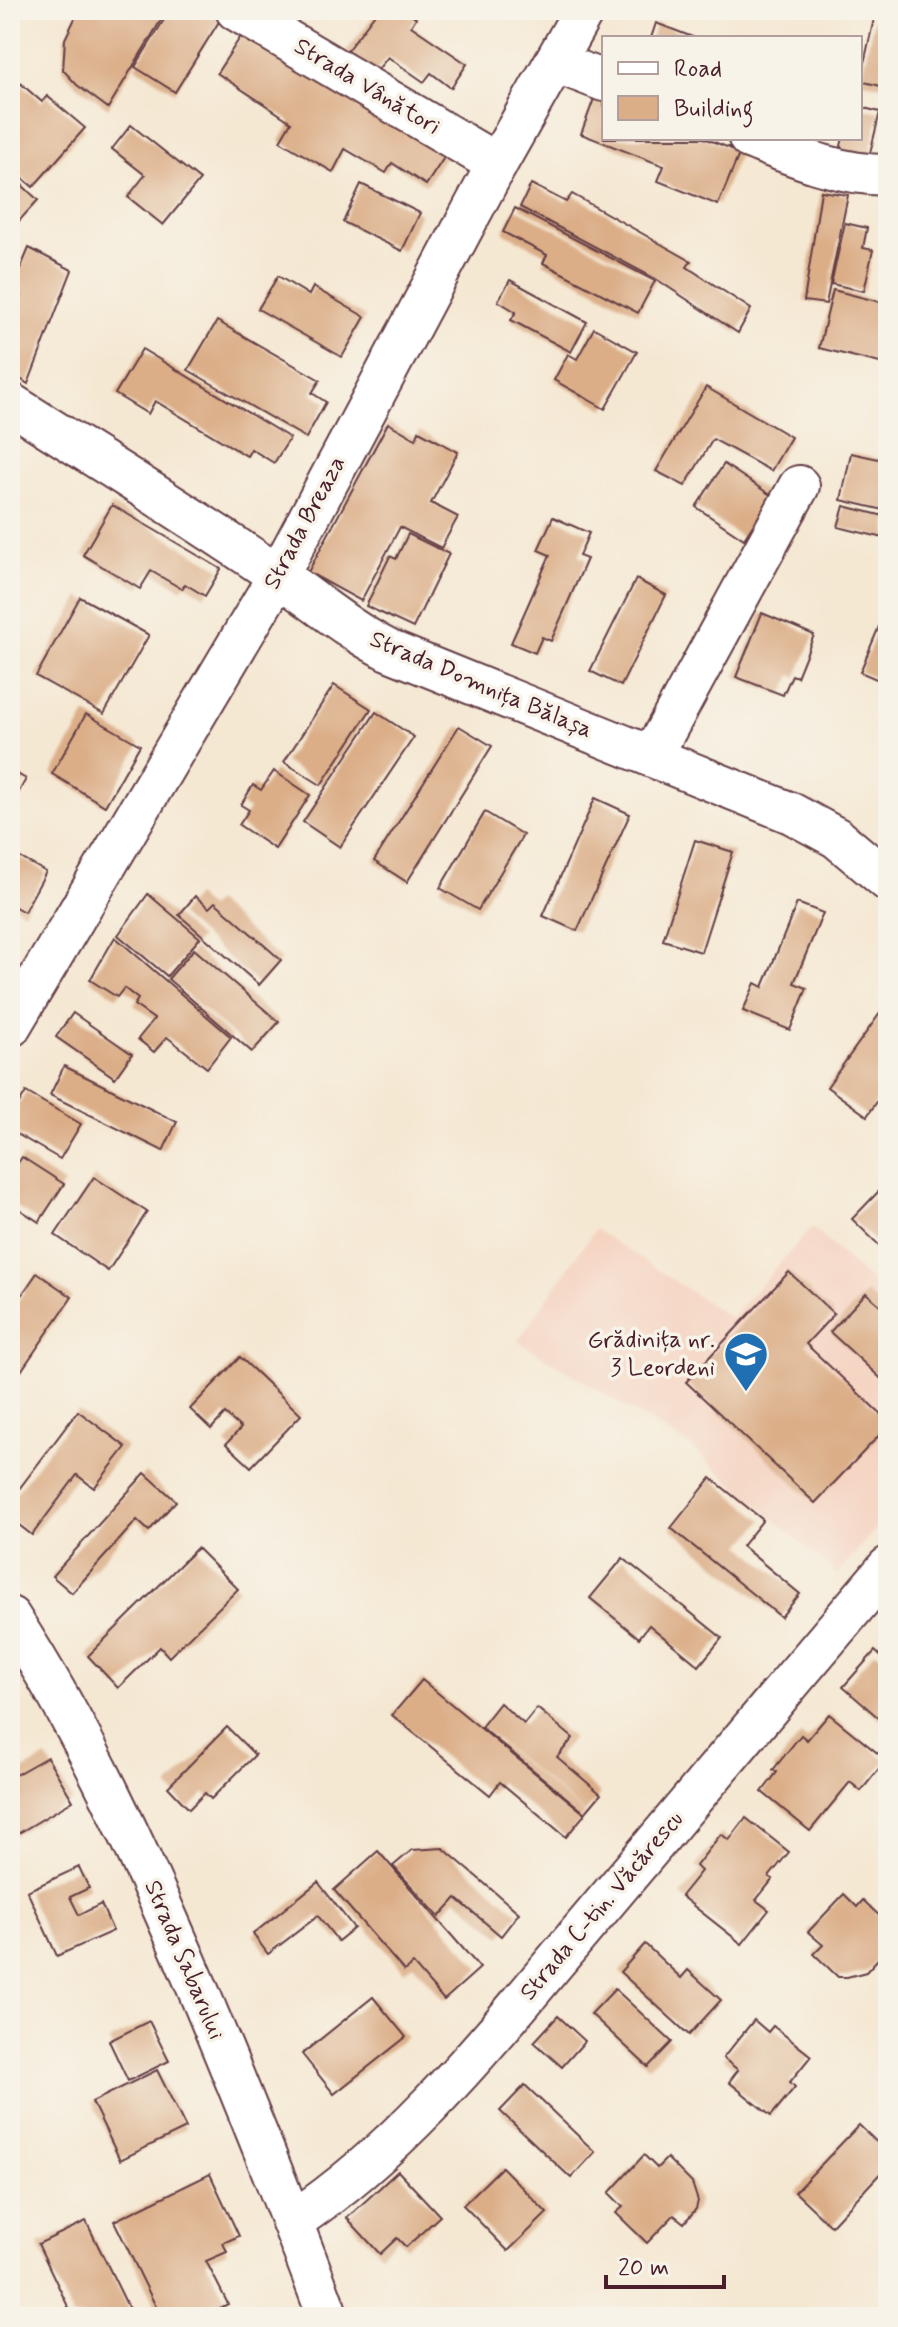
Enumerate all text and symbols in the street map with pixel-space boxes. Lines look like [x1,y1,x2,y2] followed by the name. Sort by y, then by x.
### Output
[288,31,446,143] street label: Strada Vânători
[602,36,862,140] legend
[674,54,722,85] text: Road
[674,94,754,128] text: Building
[257,451,353,595] street label: Strada Breaza
[365,624,597,746] street label: Strada Domnița Bălașa
[588,1325,715,1384] place label: Grădinița nr. 3 Leordeni
[722,1330,770,1393] school or university icon: Grădinița nr. 3 Leordeni
[513,1805,691,2007] street label: Strada C-tin. Văcărescu
[136,1876,232,2044] street label: Strada Sabarului
[606,2239,724,2289] scale bar
[618,2253,669,2284] text: 20 m

